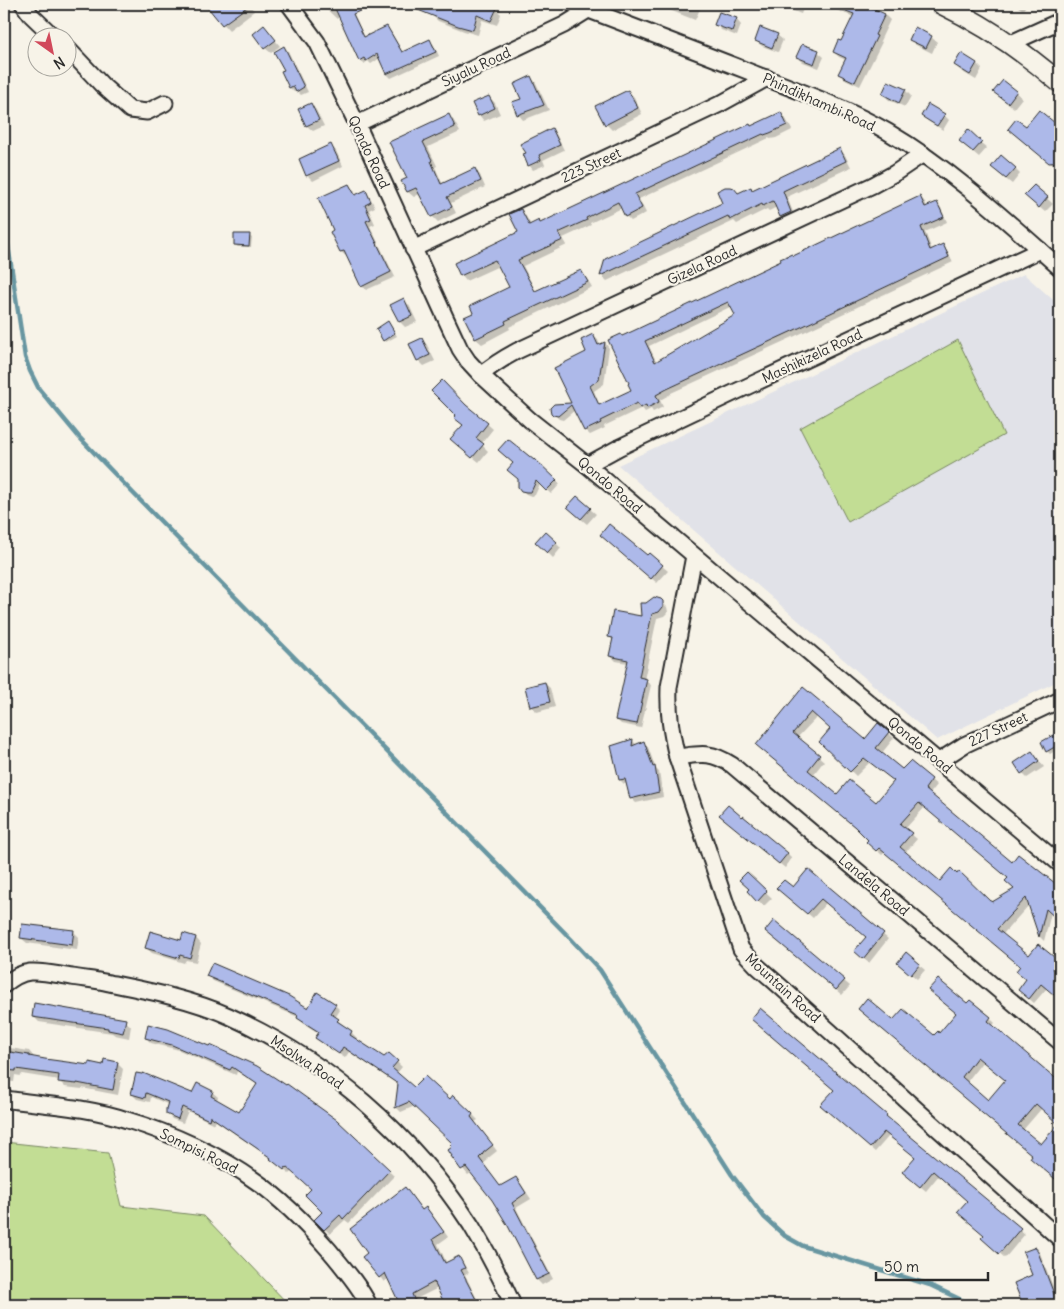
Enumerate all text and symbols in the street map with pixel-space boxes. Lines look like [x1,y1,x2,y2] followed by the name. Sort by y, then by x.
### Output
[28,28,78,78] north arrow
[439,43,513,91] street label: Siyalu Road
[50,53,68,73] text: N
[760,69,878,135] street label: Phindikhambi Road
[344,112,394,192] street label: Qondo Road
[558,143,624,187] street label: 223 Street
[664,241,740,289] street label: Gizela Road
[759,325,865,387] street label: Mashikizela Road
[574,453,646,517] street label: Qondo Road
[966,707,1031,750] street label: 227 Street
[884,713,956,777] street label: Qondo Road
[835,850,913,920] street label: Landela Road
[742,949,824,1027] street label: Mountain Road
[267,1031,347,1093] street label: Msolwa Road
[157,1124,241,1178] street label: Sompisi Road
[876,1249,989,1281] scale bar
[884,1257,919,1276] text: 50 m

